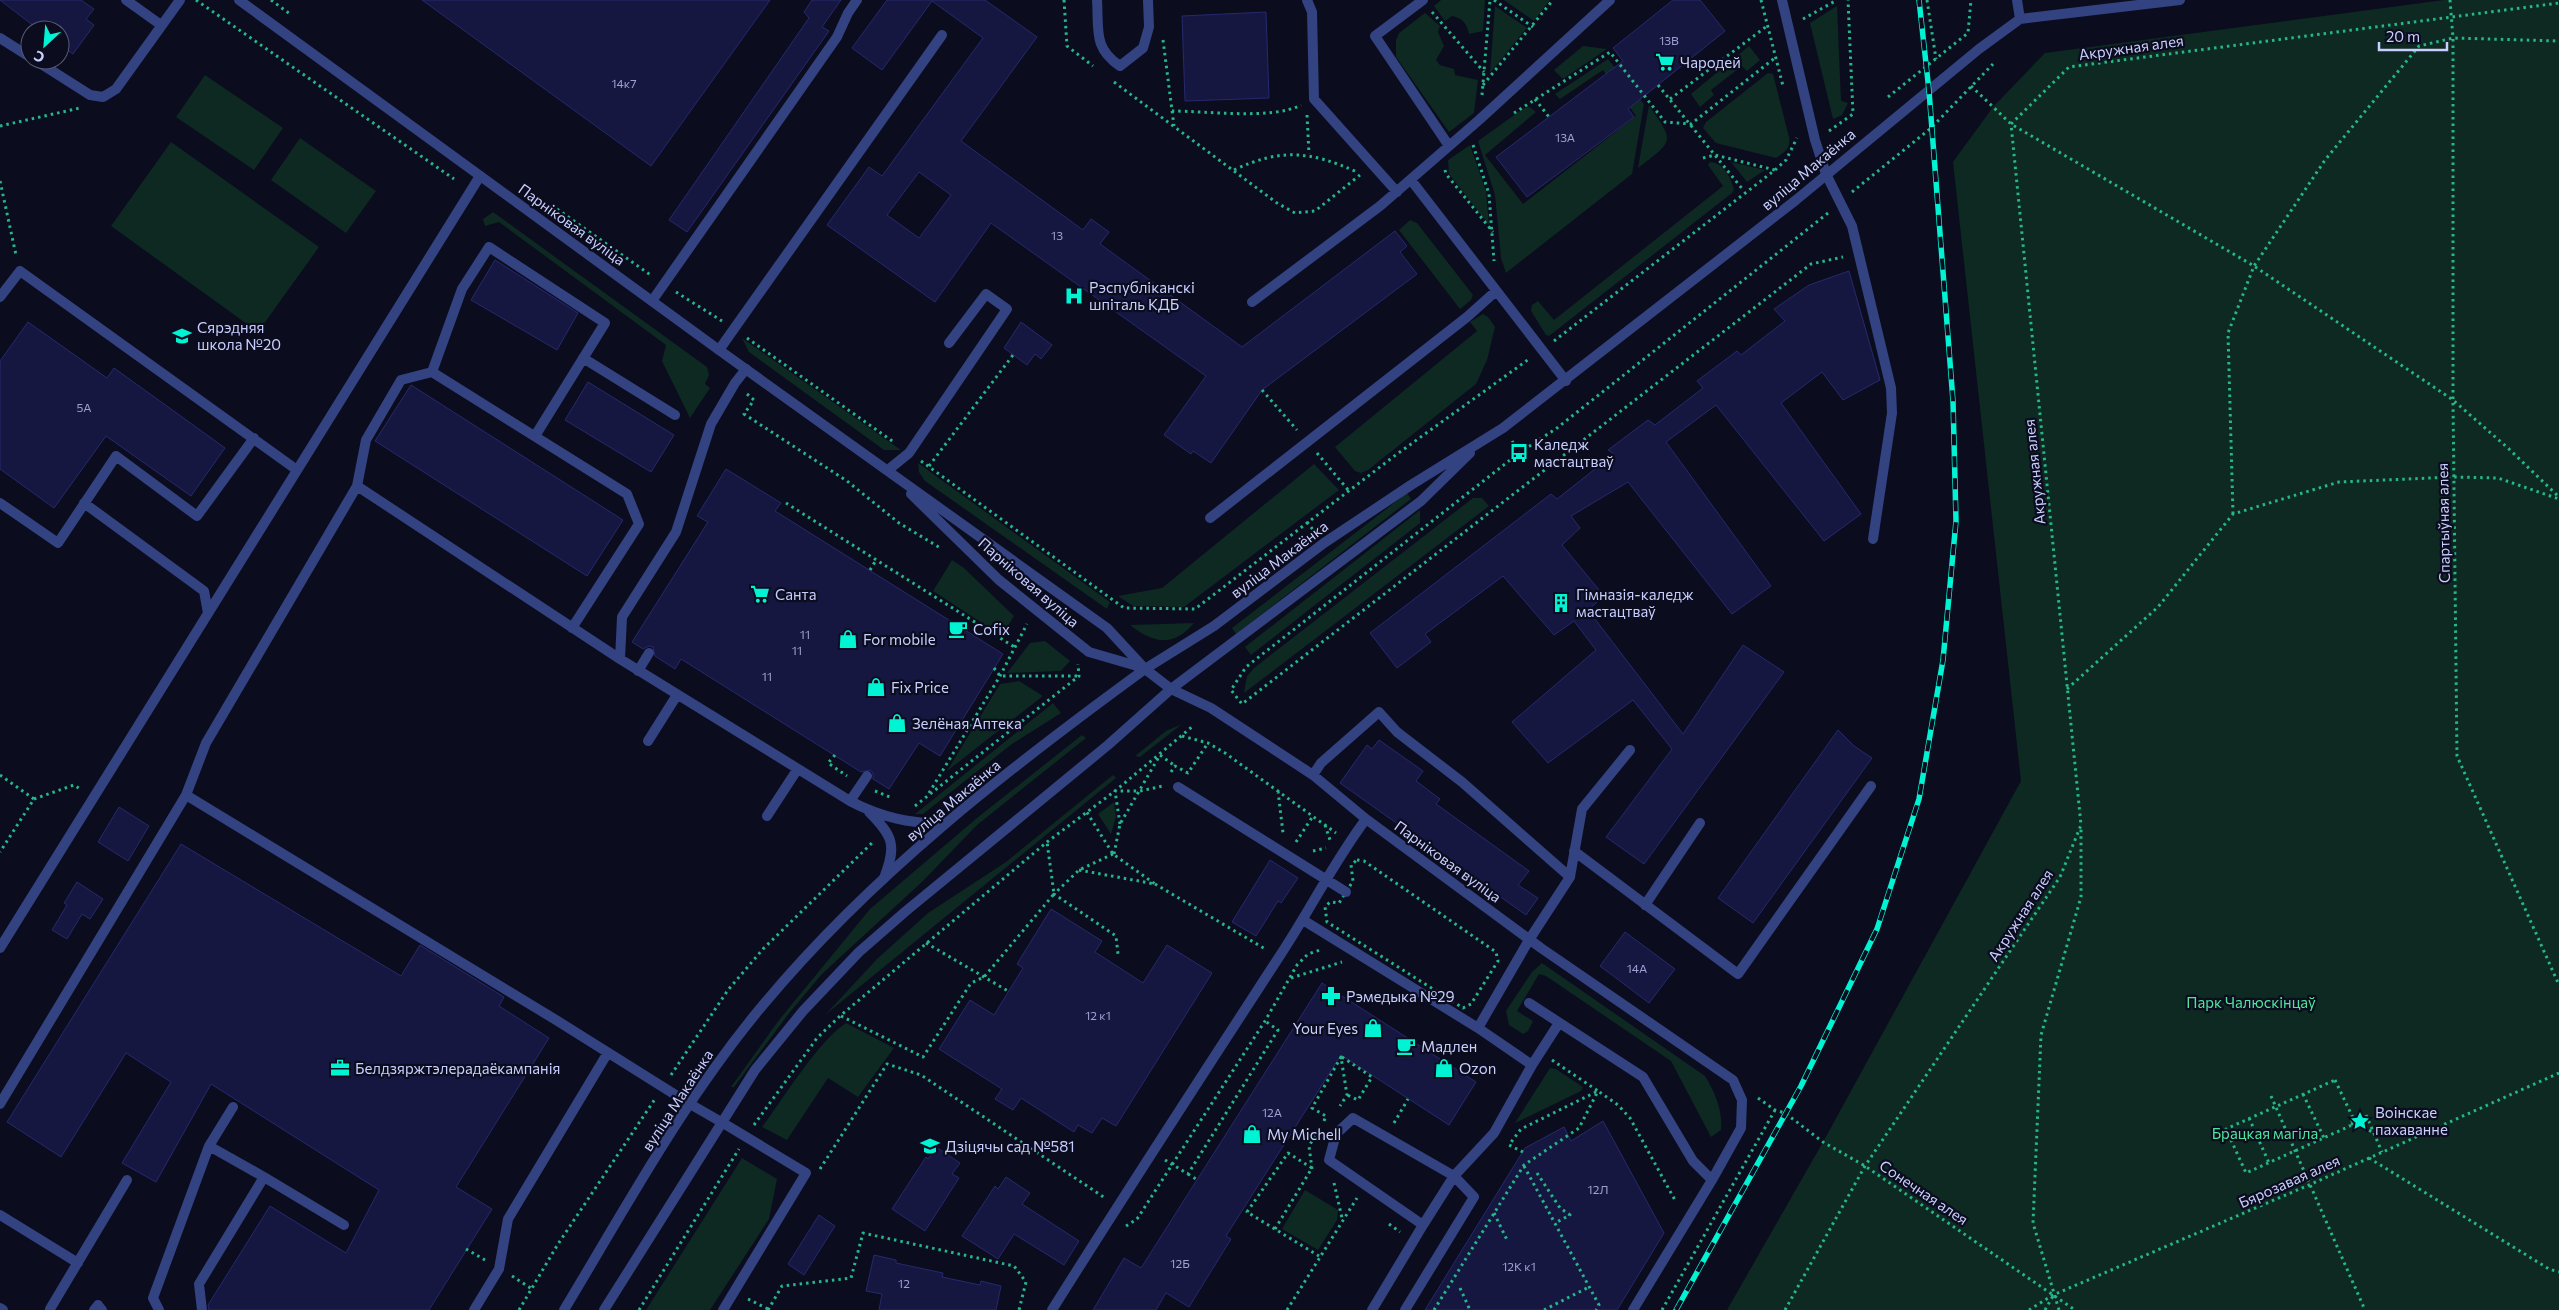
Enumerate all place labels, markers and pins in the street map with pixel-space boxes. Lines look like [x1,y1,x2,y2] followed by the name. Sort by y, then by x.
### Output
[1654,51,1676,73] supermarket icon: Чародей
[1680,53,1741,71] place label: Чародей
[1089,278,1195,313] place label: Рэспубліканскі шпіталь КДБ
[1063,285,1085,307] hospital icon: Рэспубліканскі шпіталь КДБ
[197,318,281,353] place label: Сярэдняя школа №20
[171,325,193,347] school or university icon: Сярэдняя школа №20
[1534,435,1614,470] place label: Каледж мастацтваў
[1508,442,1530,464] bus stop icon: Каледж мастацтваў
[749,583,771,605] supermarket icon: Санта
[775,585,816,603] place label: Санта
[1576,585,1694,620] place label: Гімназія-каледж мастацтваў
[1550,592,1572,614] building icon: Гімназія-каледж мастацтваў
[947,618,969,640] cafe icon: Cofix
[973,620,1010,638] place label: Cofix
[837,628,859,650] shop icon: For mobile
[863,630,936,648] place label: For mobile
[865,676,887,698] shop icon: Fix Price
[891,678,949,696] place label: Fix Price
[886,712,908,734] shop icon: Зелёная Аптека
[912,714,1022,732] place label: Зелёная Аптека
[1320,985,1342,1007] pharmacy icon: Рэмедыка №29
[1346,987,1455,1005] place label: Рэмедыка №29
[1362,1017,1384,1039] shop icon: Your Eyes
[1293,1019,1358,1037] place label: Your Eyes
[1395,1035,1417,1057] cafe icon: Мадлен
[1421,1037,1477,1055] place label: Мадлен
[329,1057,351,1079] office icon: Белдзяржтэлерадаёкампанія
[1433,1057,1455,1079] shop icon: Ozon
[355,1059,560,1077] place label: Белдзяржтэлерадаёкампанія
[1459,1059,1496,1077] place label: Ozon
[2375,1103,2448,1138] place label: Воінскае пахаванне
[2349,1110,2371,1132] place icon: Воінскае пахаванне
[1241,1123,1263,1145] shop icon: My Michell
[1267,1125,1341,1143] place label: My Michell
[919,1135,941,1157] school or university icon: Дзіцячы сад №581
[945,1137,1075,1155] place label: Дзіцячы сад №581

